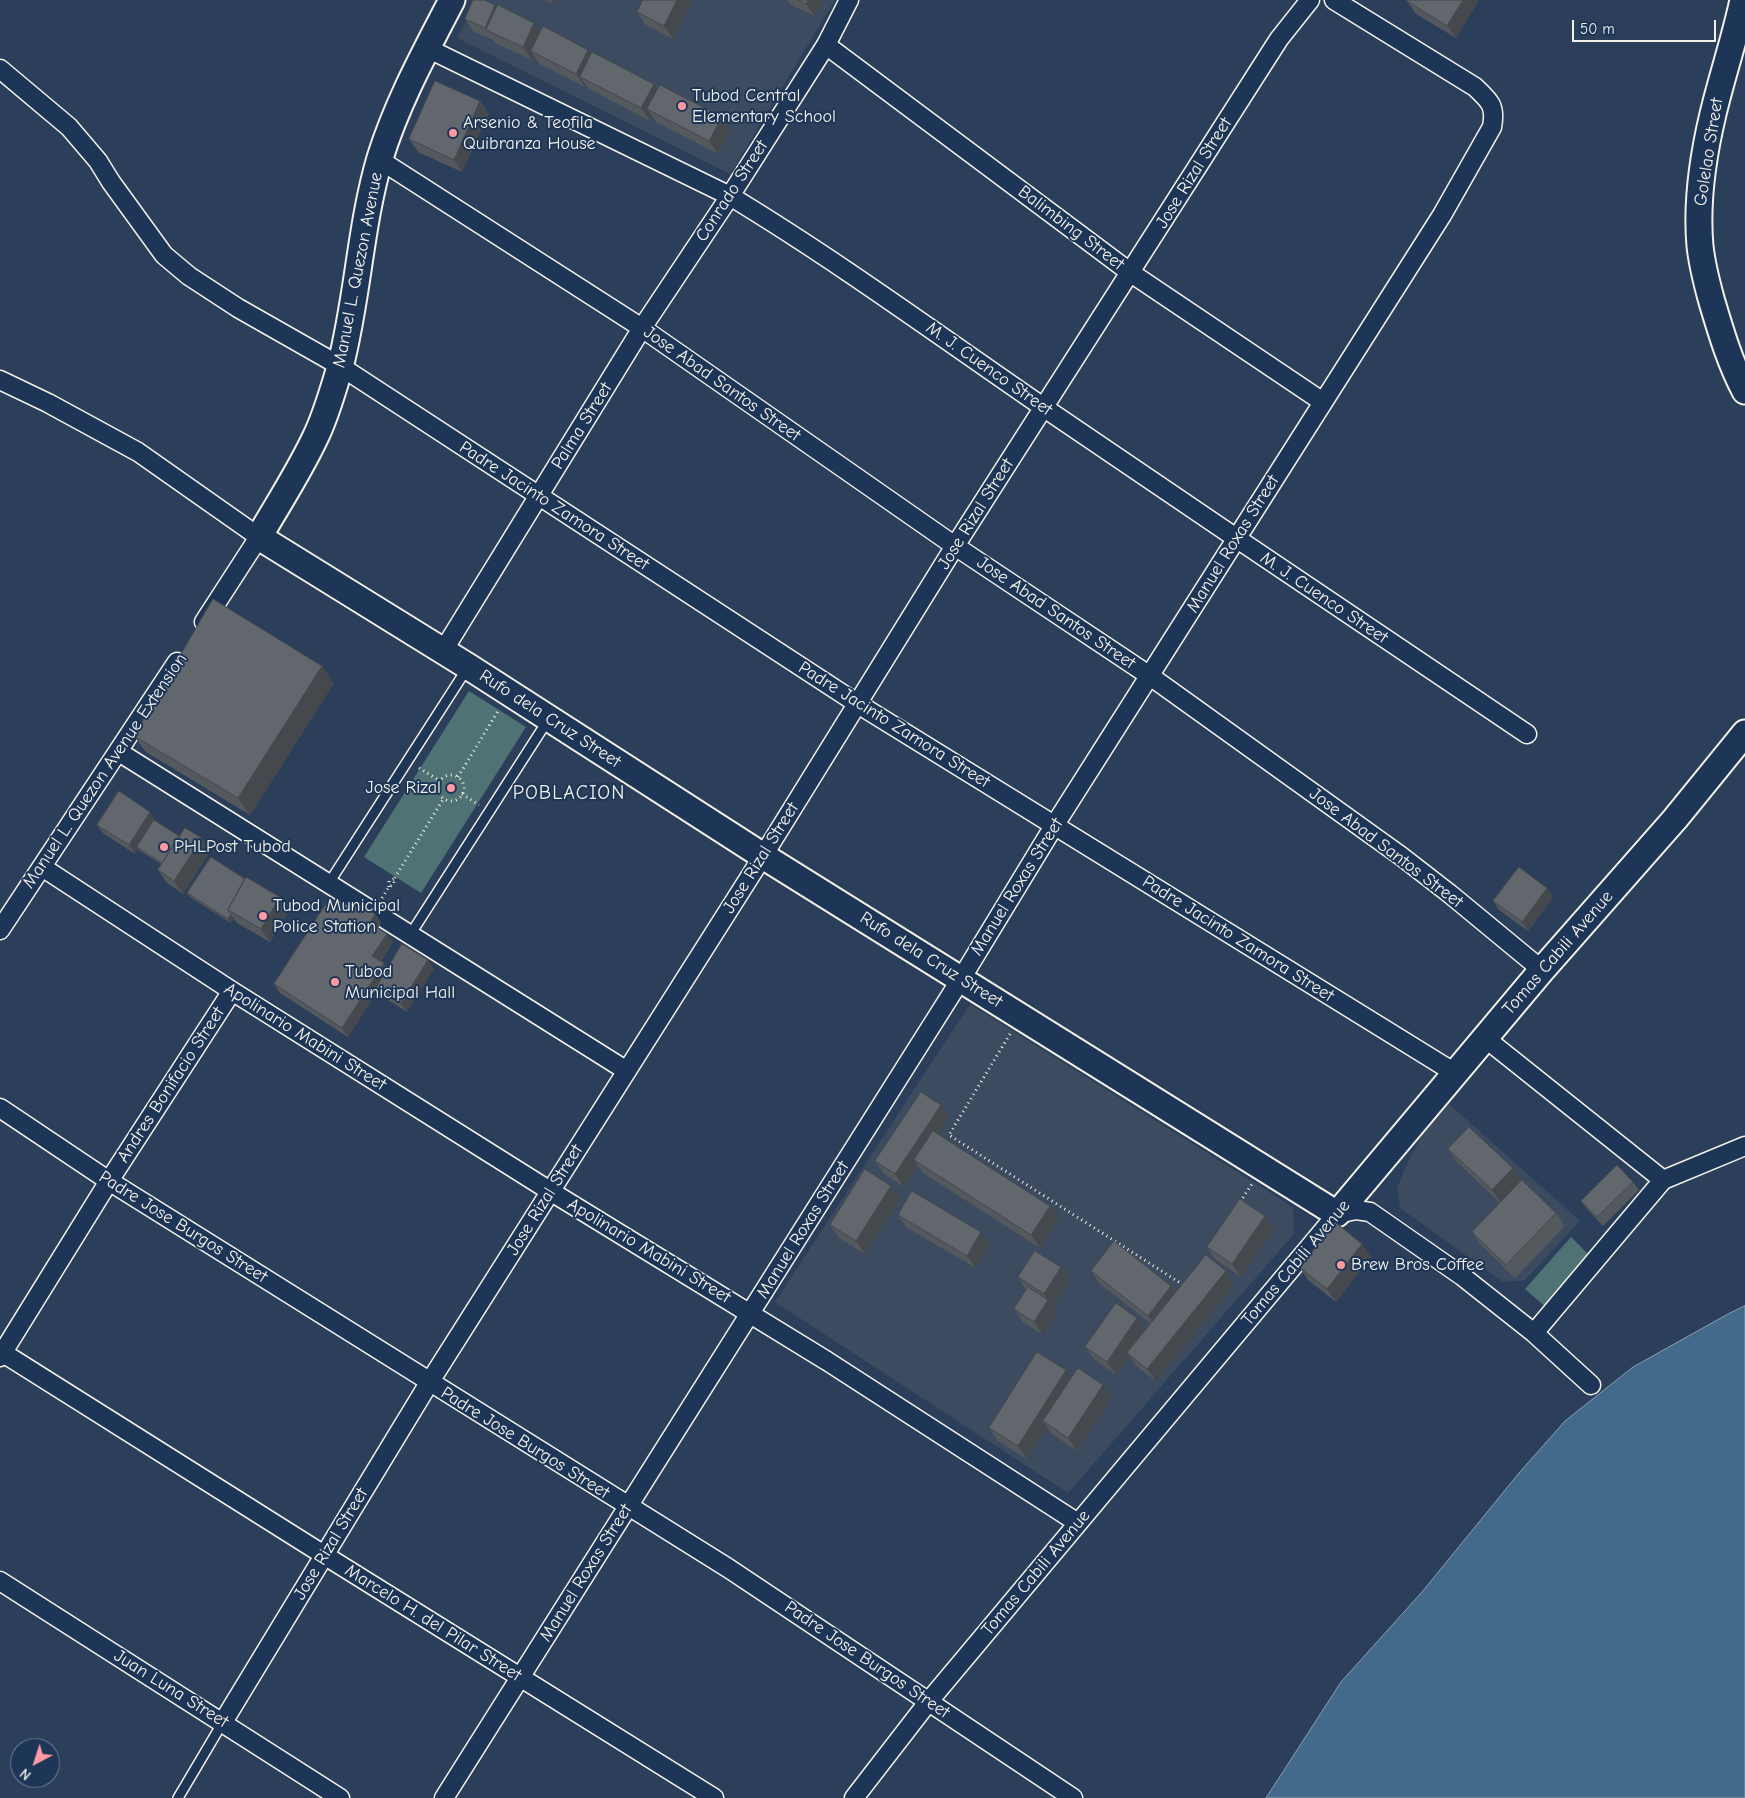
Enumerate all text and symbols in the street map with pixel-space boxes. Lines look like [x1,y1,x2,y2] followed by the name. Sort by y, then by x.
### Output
[1575,10,1719,42] scale bar
[1580,20,1615,38] text: 50 m
[692,85,836,128] place label: Tubod Central Elementary School
[1690,96,1728,208] street label: Golelao Street
[676,100,688,112] marker: Tubod Central Elementary School
[463,112,596,154] place label: Arsenio & Teofila Quibranza House
[1151,114,1237,232] street label: Jose Rizal Street
[447,127,459,139] marker: Arsenio & Teofila Quibranza House
[691,136,773,246] street label: Conrado Street
[328,170,388,370] street label: Manuel L. Quezon Avenue
[1014,181,1128,275] street label: Balimbing Street
[922,317,1056,421] street label: M. J. Cuenco Street
[639,322,805,446] street label: Jose Abad Santos Street
[547,379,617,473] street label: Palma Street
[455,437,653,575] street label: Padre Jacinto Zamora Street
[933,455,1019,573] street label: Jose Rizal Street
[1182,471,1284,617] street label: Manuel Roxas Street
[1256,547,1392,649] street label: M. J. Cuenco Street
[973,552,1139,674] street label: Jose Abad Santos Street
[18,649,192,893] street label: Manuel L. Quezon Avenue Extension
[794,657,994,793] street label: Padre Jacinto Zamora Street
[475,665,625,773] street label: Rufo dela Cruz Street
[365,777,441,799] place label: Jose Rizal
[512,781,626,805] district label: POBLACION
[445,782,457,794] marker: Jose Rizal
[1305,783,1467,913] street label: Jose Abad Santos Street
[718,799,804,917] street label: Jose Rizal Street
[966,814,1068,960] street label: Manuel Roxas Street
[174,836,291,858] place label: PHLPost Tubod
[158,841,170,853] marker: PHLPost Tubod
[1138,871,1338,1007] street label: Padre Jacinto Zamora Street
[1498,886,1618,1020] street label: Tomas Cabili Avenue
[273,895,400,938] place label: Tubod Municipal Police Station
[856,907,1006,1013] street label: Rufo dela Cruz Street
[257,910,269,922] marker: Tubod Municipal Police Station
[345,961,455,1004] place label: Tubod Municipal Hall
[329,976,341,988] marker: Tubod Municipal Hall
[220,978,390,1096] street label: Apolinario Mabini Street
[113,1003,229,1167] street label: Andres Bonifacio Street
[502,1141,588,1259] street label: Jose Rizal Street
[752,1157,854,1303] street label: Manuel Roxas Street
[95,1166,271,1288] street label: Padre Jose Burgos Street
[563,1194,735,1308] street label: Apolinario Mabini Street
[1237,1196,1355,1330] street label: Tomas Cabili Avenue
[1351,1254,1484,1276] place label: Brew Bros Coffee
[1335,1259,1347,1271] marker: Brew Bros Coffee
[437,1382,613,1504] street label: Padre Jose Burgos Street
[289,1484,373,1604] street label: Jose Rizal Street
[535,1500,637,1646] street label: Manuel Roxas Street
[977,1506,1095,1640] street label: Tomas Cabili Avenue
[341,1560,525,1686] street label: Marcelo H. del Pilar Street
[780,1597,954,1723] street label: Padre Jose Burgos Street
[110,1645,232,1733] street label: Juan Luna Street
[10,1738,60,1788] north arrow
[17,1765,35,1784] text: N

